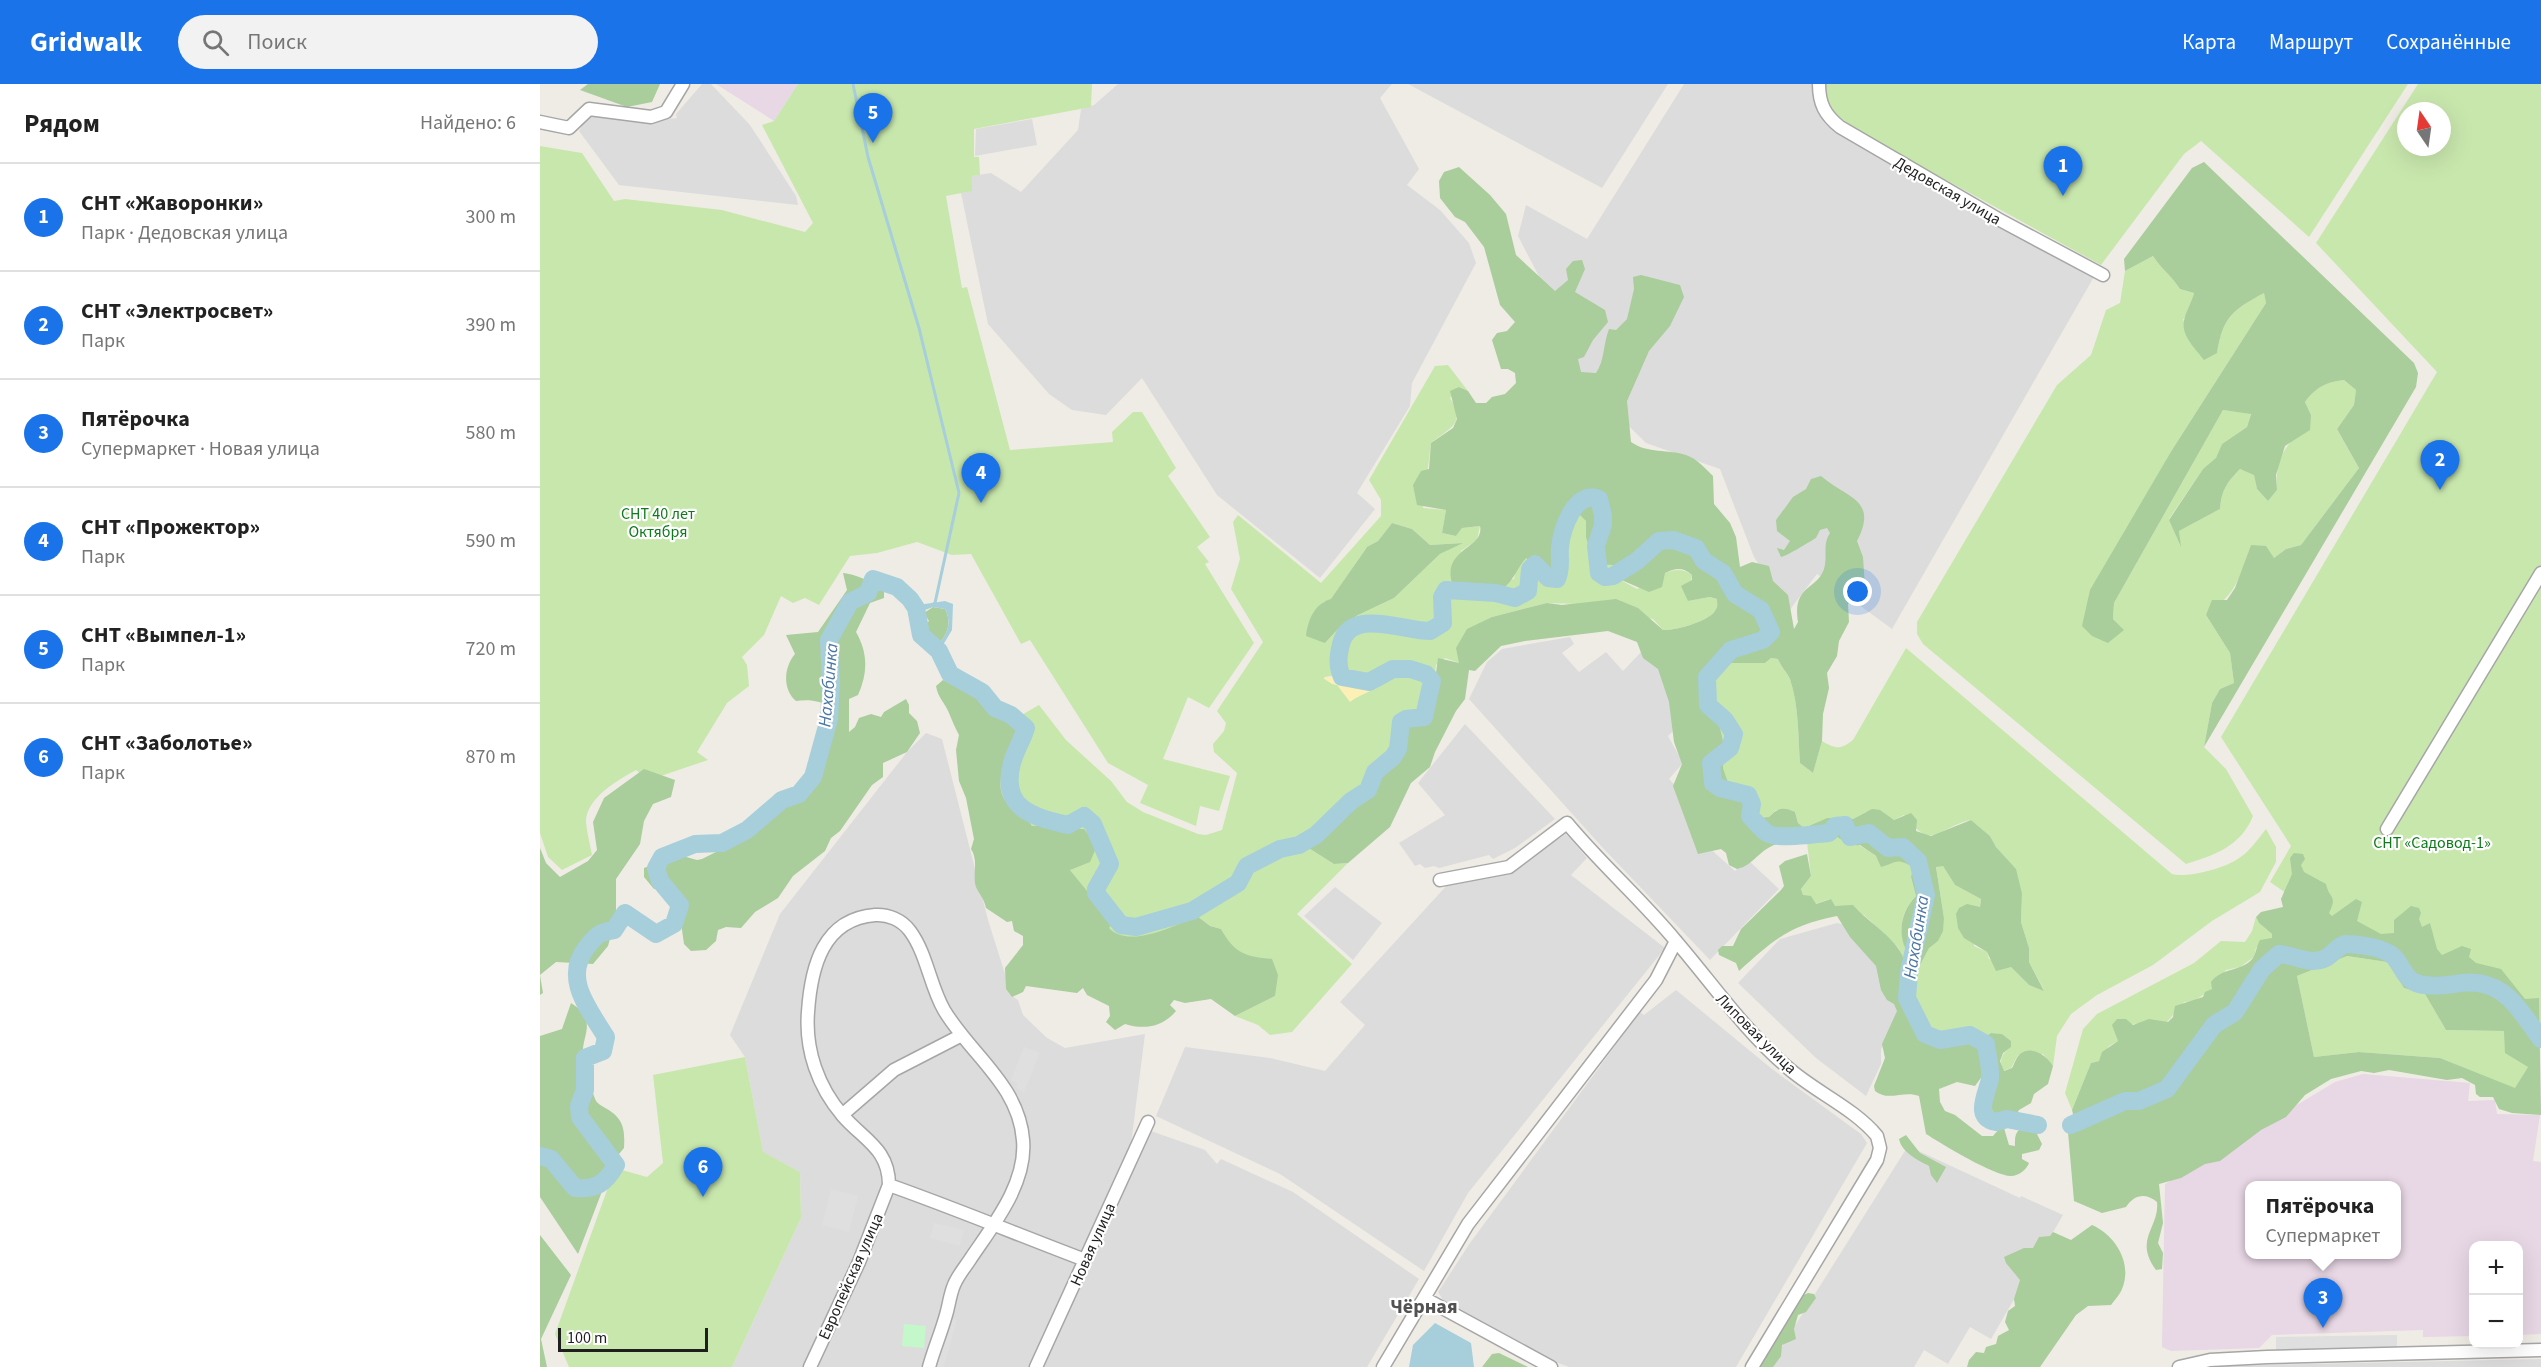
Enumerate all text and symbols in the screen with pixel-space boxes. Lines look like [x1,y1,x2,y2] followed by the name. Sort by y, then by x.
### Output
[178,15,598,69] search box
[30,22,142,62] text: Gridwalk
[199,26,232,59] icon: search
[247,26,307,58] text: Поиск
[2182,27,2236,57] text: Карта
[2269,27,2353,57] text: Маршрут
[2386,27,2511,57] text: Сохранённые
[854,94,892,143] pin: 5
[2397,102,2451,156] north arrow
[24,105,100,142] text: Рядом
[420,109,516,137] text: Найдено: 6
[2044,147,2083,196] pin: 1
[1890,151,2005,230] street label: Дедовская улица
[81,187,263,219] text: СНТ «Жаворонки»
[38,203,49,231] text: 1
[466,203,516,231] text: 300 m
[81,219,288,247] text: Парк · Дедовская улица
[81,295,273,327] text: СНТ «Электросвет»
[38,311,49,339] text: 2
[466,311,516,339] text: 390 m
[81,327,125,355] text: Парк
[81,403,190,435] text: Пятёрочка
[38,419,49,447] text: 3
[466,419,516,447] text: 580 m
[81,435,320,463] text: Супермаркет · Новая улица
[2420,440,2460,490] pin: 2
[962,454,1000,503] pin: 4
[621,503,695,543] park label: СНТ 40 лет Октября
[81,511,260,543] text: СНТ «Прожектор»
[38,527,49,555] text: 4
[466,527,516,555] text: 590 m
[81,543,125,571] text: Парк
[1843,577,1872,606] your location
[81,619,246,651] text: СНТ «Вымпел-1»
[38,635,49,663] text: 5
[466,635,516,663] text: 720 m
[812,642,845,728] water label: Нахабинка
[81,651,125,679] text: Парк
[81,727,253,759] text: СНТ «Заболотье»
[38,743,49,771] text: 6
[466,743,516,771] text: 870 m
[81,759,125,787] text: Парк
[2373,832,2491,854] park label: СНТ «Садовод-1»
[1898,893,1935,981] water label: Нахабинка
[1711,988,1802,1079] street label: Липовая улица
[684,1148,722,1197] pin: 6
[2245,1181,2401,1259] popup
[2266,1190,2374,1222] text: Пятёрочка
[1065,1199,1121,1289] street label: Новая улица
[813,1210,889,1343] street label: Европейская улица
[2266,1222,2380,1250] text: Супермаркет
[2469,1241,2523,1349] map controls
[2469,1241,2523,1295] button: +
[2304,1278,2342,1328] pin: 3
[1390,1293,1458,1321] district label: Чёрная
[2469,1295,2523,1349] button: −
[558,1325,708,1352] scale bar
[567,1327,607,1349] text: 100 m

